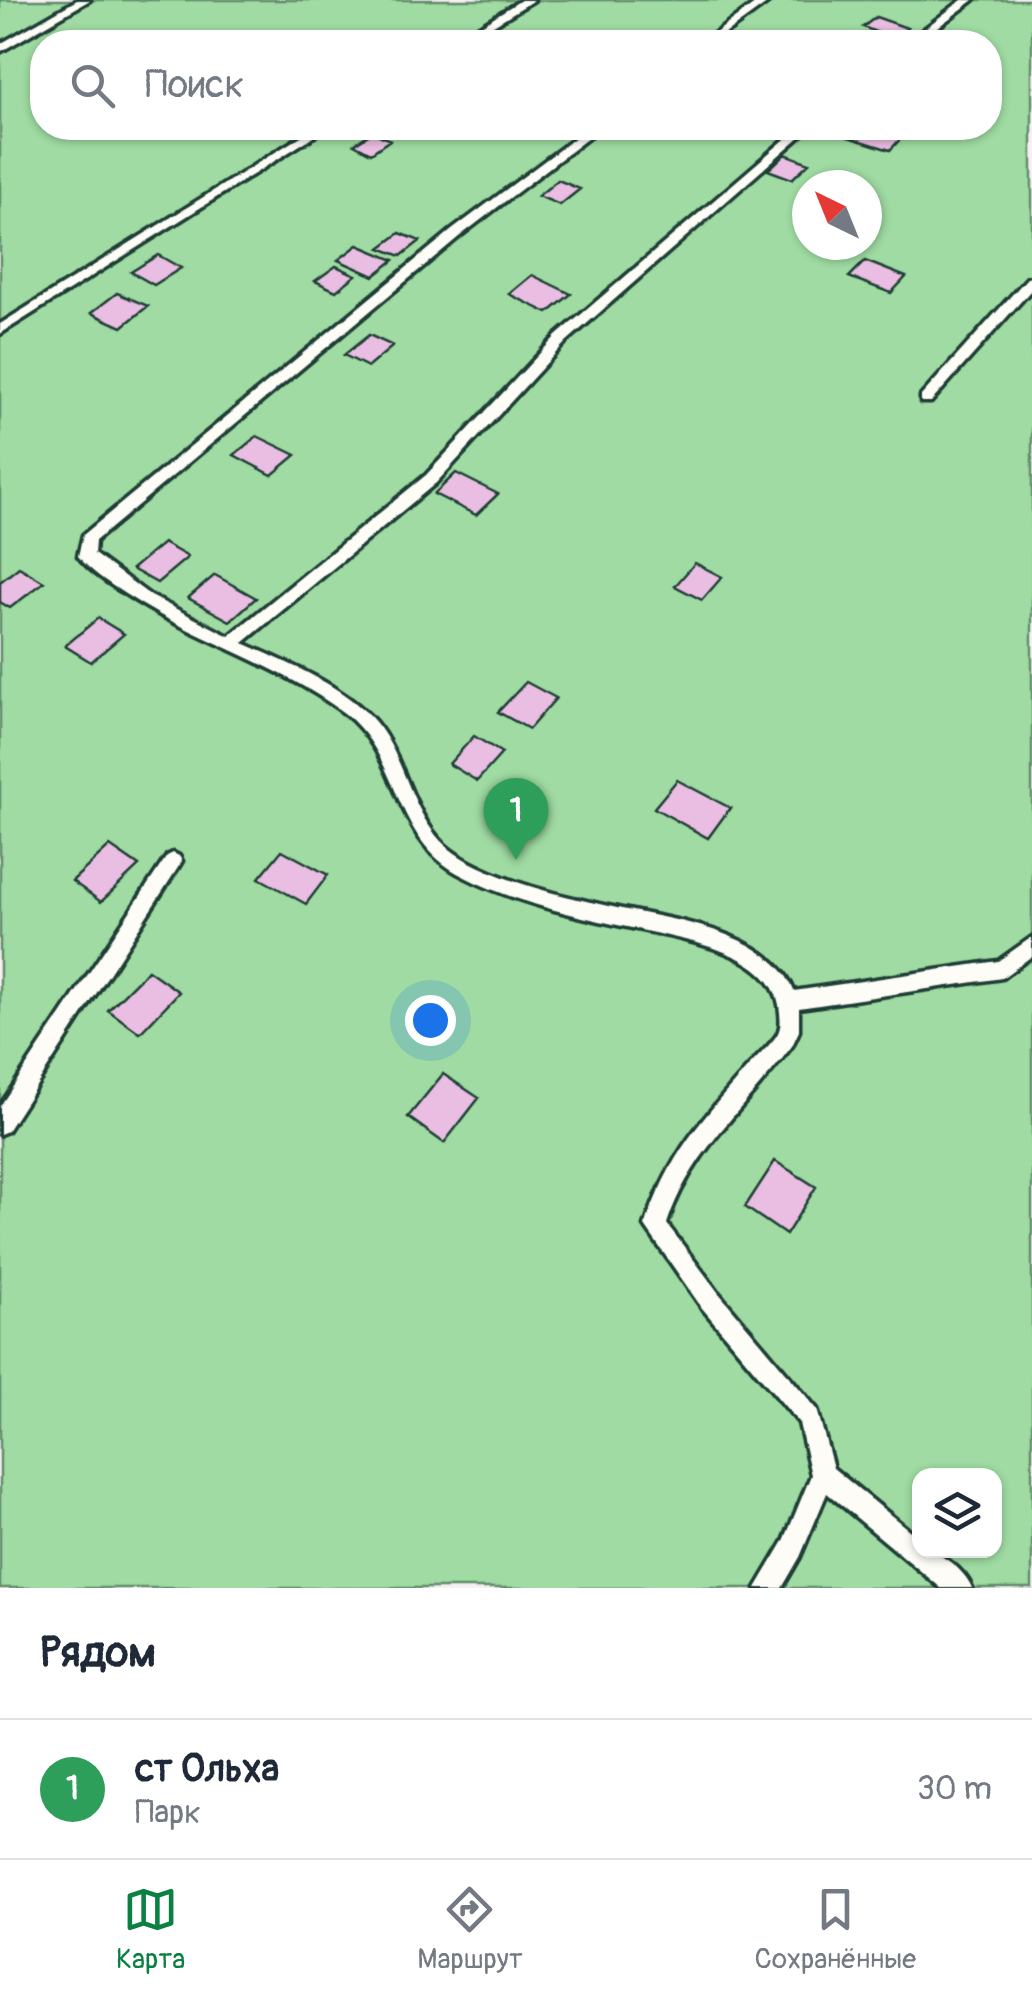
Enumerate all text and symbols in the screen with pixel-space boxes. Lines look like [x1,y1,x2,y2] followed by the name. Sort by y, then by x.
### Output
[30,30,1002,140] search box
[65,58,120,113] icon: search
[145,61,244,109] text: Поиск
[792,170,882,260] north arrow
[484,778,548,860] pin: 1
[405,995,456,1046] your location
[912,1468,1002,1558] map controls
[912,1468,1002,1558] button: layers
[40,1627,156,1679] text: Рядом
[135,1745,279,1793] text: ст Ольха
[66,1769,79,1809] text: 1
[917,1769,992,1809] text: 30 m
[135,1793,201,1833] text: Парк
[116,1882,185,1977] tab: Карта
[417,1882,523,1977] tab: Маршрут
[755,1882,916,1977] tab: Сохранённые

